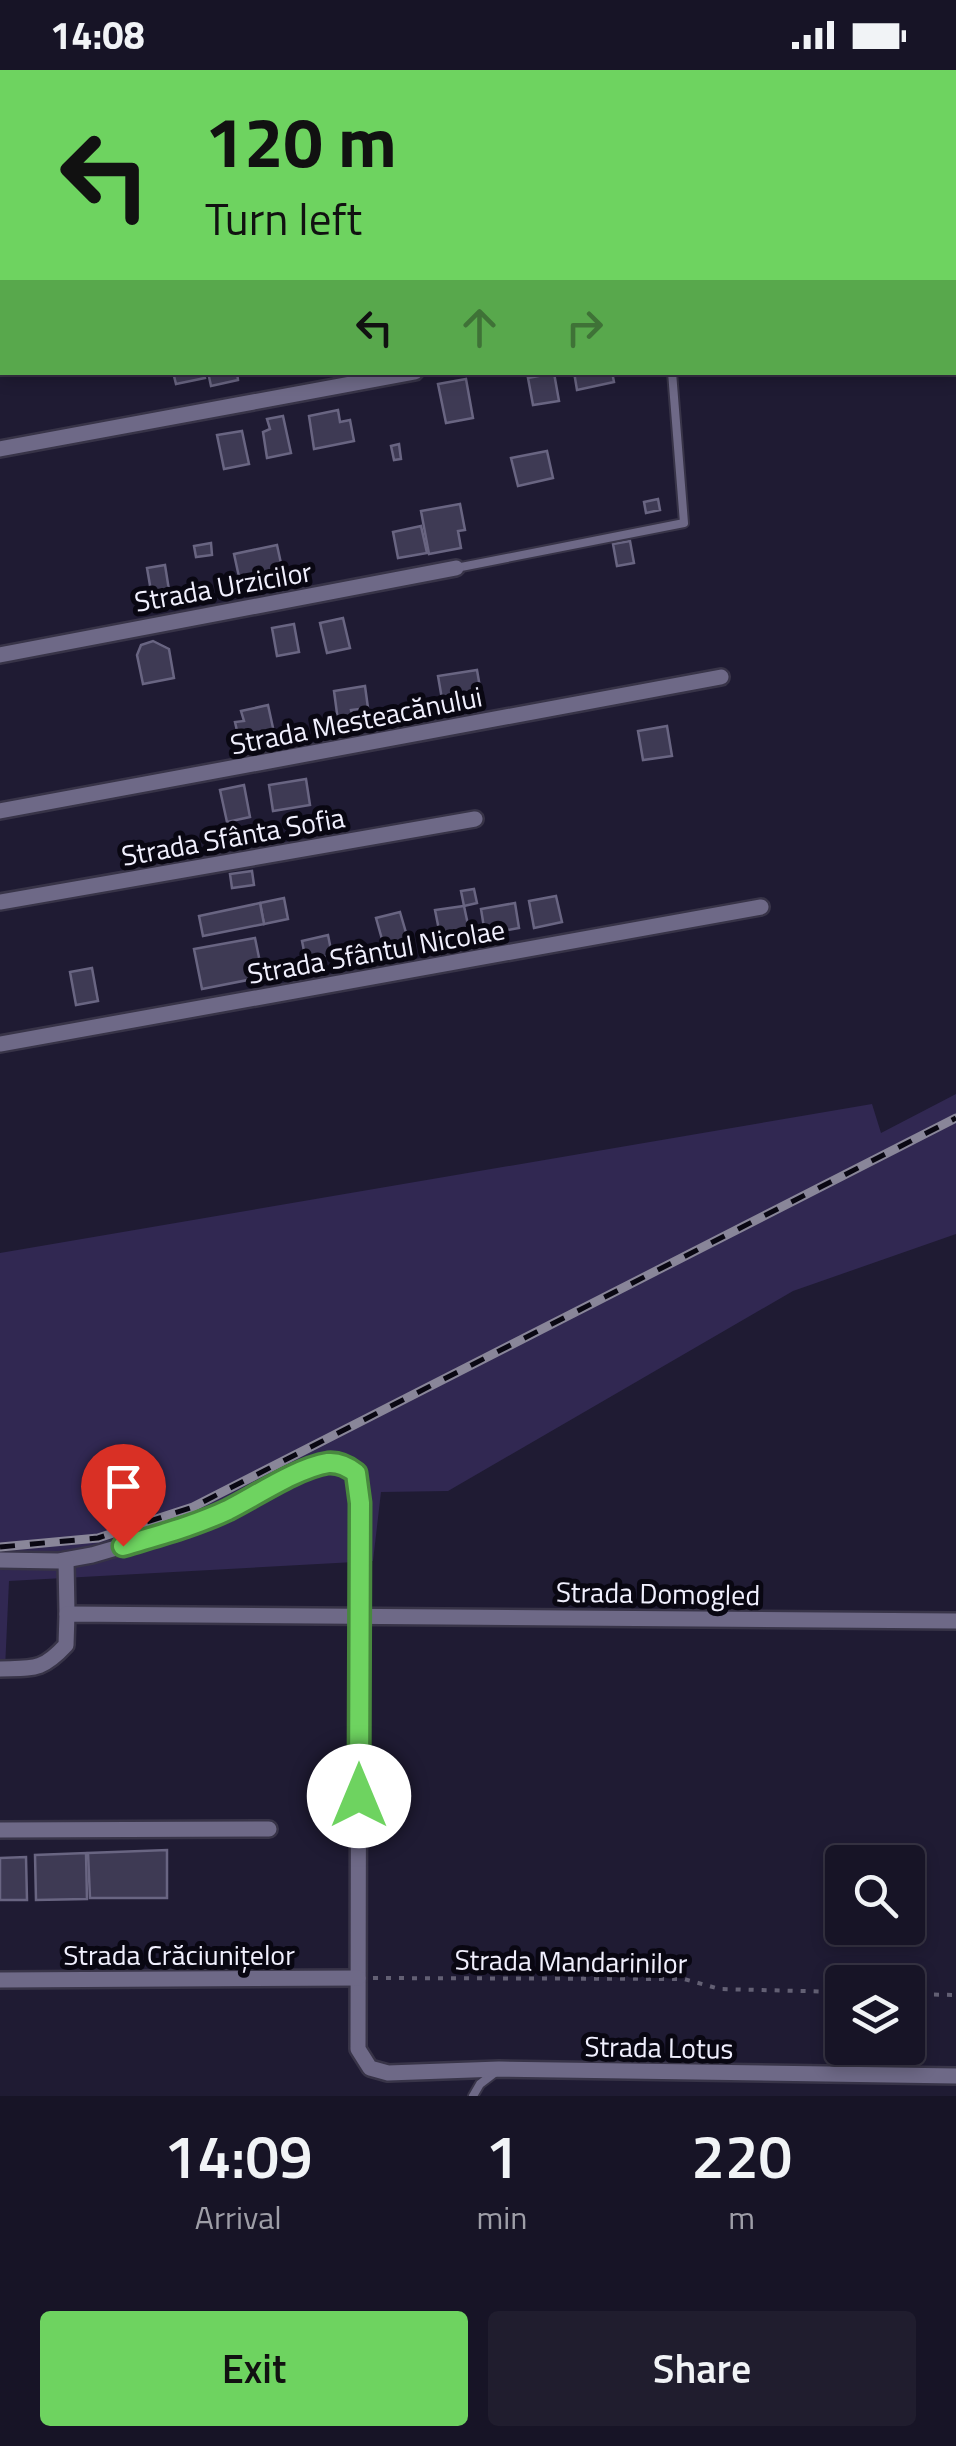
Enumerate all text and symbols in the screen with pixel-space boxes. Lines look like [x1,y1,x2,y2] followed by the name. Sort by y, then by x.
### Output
[50,6,145,64] text: 14:08
[205,88,397,194] text: 120 m
[40,110,170,240] icon: left
[205,184,362,252] text: Turn left
[347,300,402,355] icon: left
[452,300,507,355] icon: ahead
[557,300,612,355] icon: right
[131,549,315,623] street label: Strada Urzicilor
[226,675,486,765] street label: Strada Mesteacănului
[118,795,348,877] street label: Strada Sfânta Sofia
[244,907,508,995] street label: Strada Sfântul Nicolae
[81,1444,166,1547] pin
[96,1459,151,1514] icon: arrive
[555,1570,761,1616] street label: Strada Domogled
[307,1744,411,1848] position arrow
[825,1845,925,2065] map controls
[825,1845,925,1945] button: search
[63,1933,295,1976] street label: Strada Crăciunițelor
[454,1937,688,1985] street label: Strada Mandarinilor
[825,1965,925,2065] button: layers
[584,2024,734,2070] street label: Strada Lotus
[164,2110,313,2201] text: 14:09
[485,2110,519,2201] text: 1
[691,2110,792,2201] text: 220
[195,2193,282,2241] text: Arrival
[476,2193,527,2241] text: min
[728,2193,755,2241] text: m
[40,2311,468,2426] button: Exit
[488,2311,916,2426] button: Share

